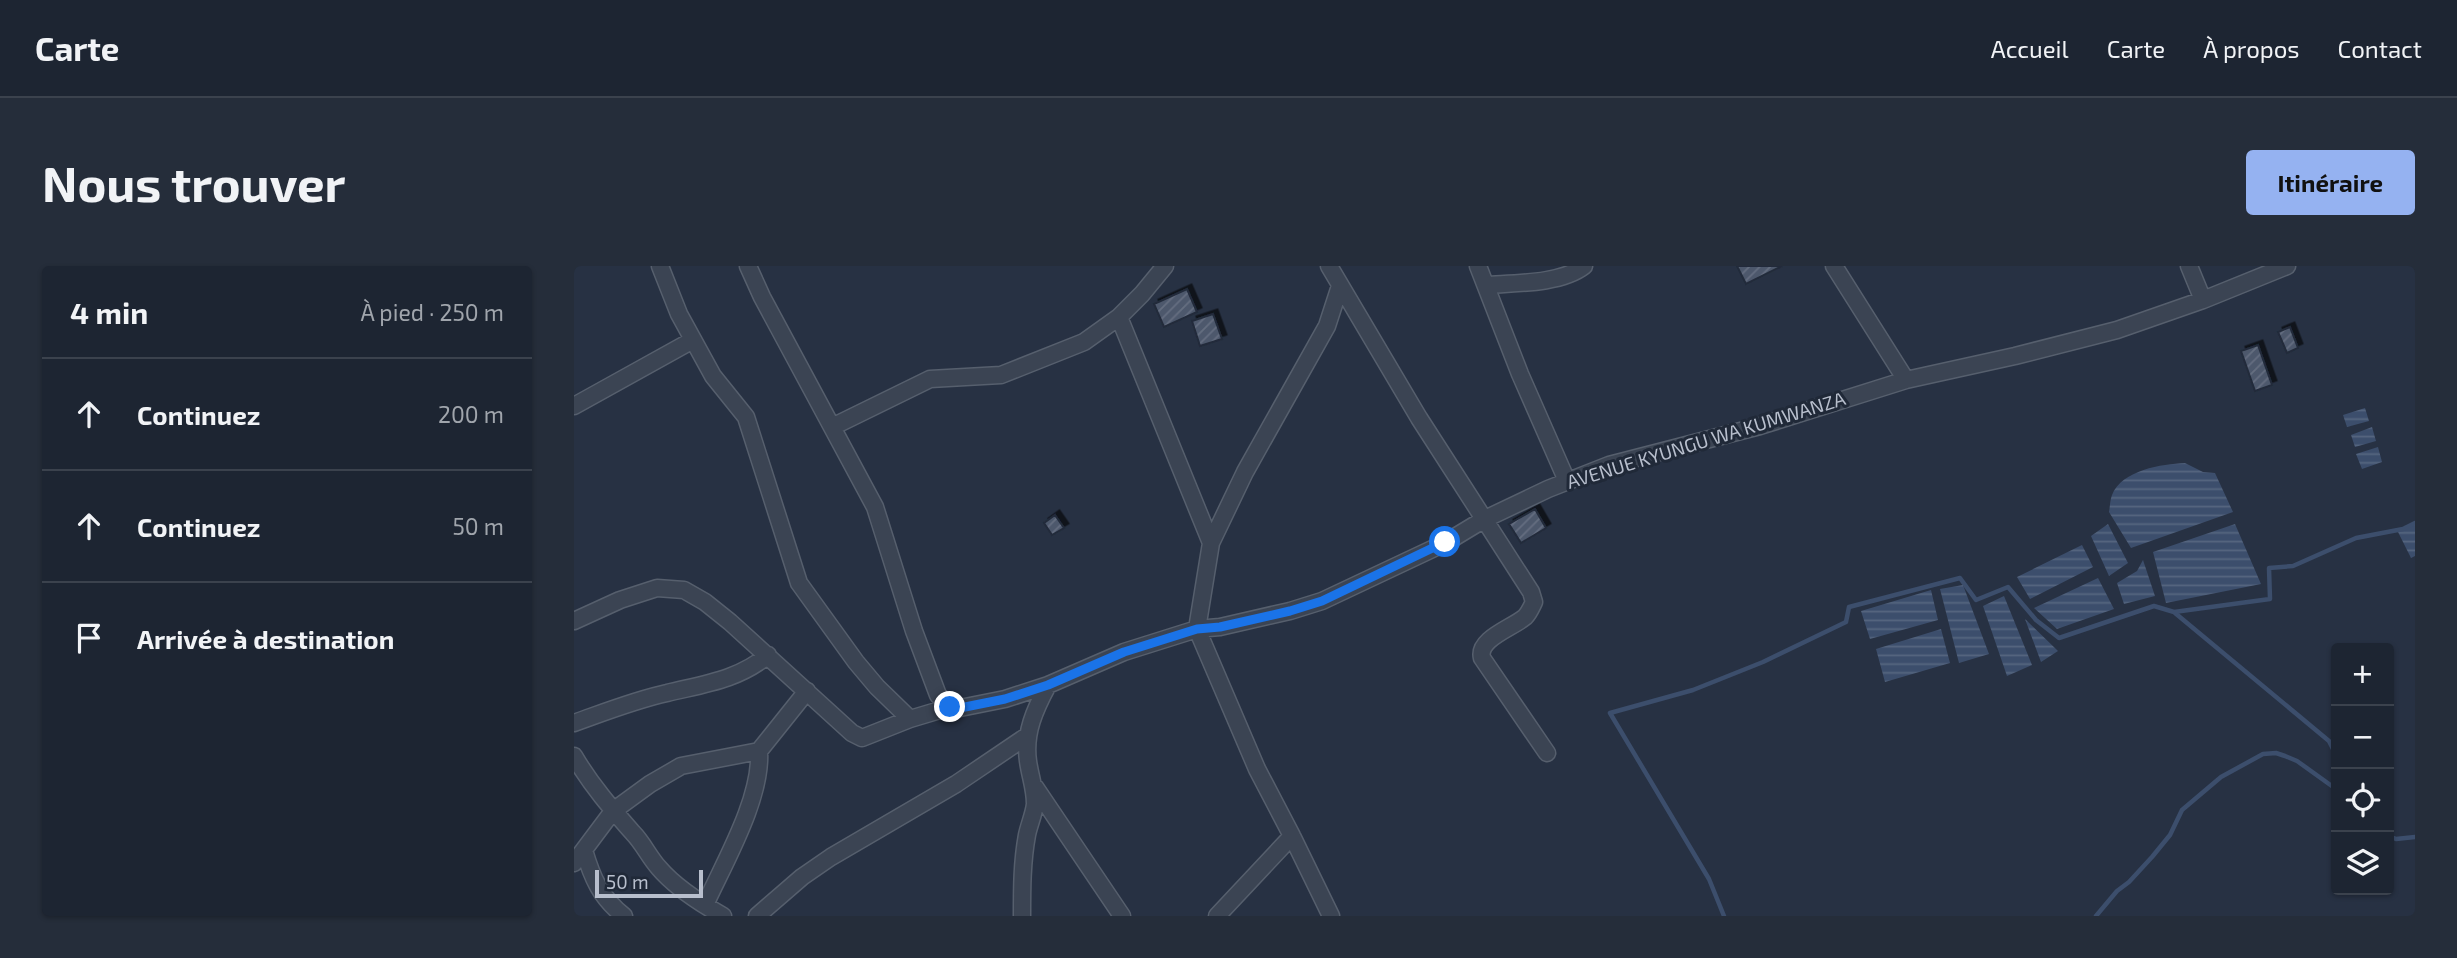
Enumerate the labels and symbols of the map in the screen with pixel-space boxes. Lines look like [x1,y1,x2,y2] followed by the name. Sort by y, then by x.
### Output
[1564,386,1848,493] street label: AVENUE KYUNGU WA KUMWANZA
[1429,526,1460,557] route start
[934,691,965,722] route end
[595,867,704,899] scale bar

